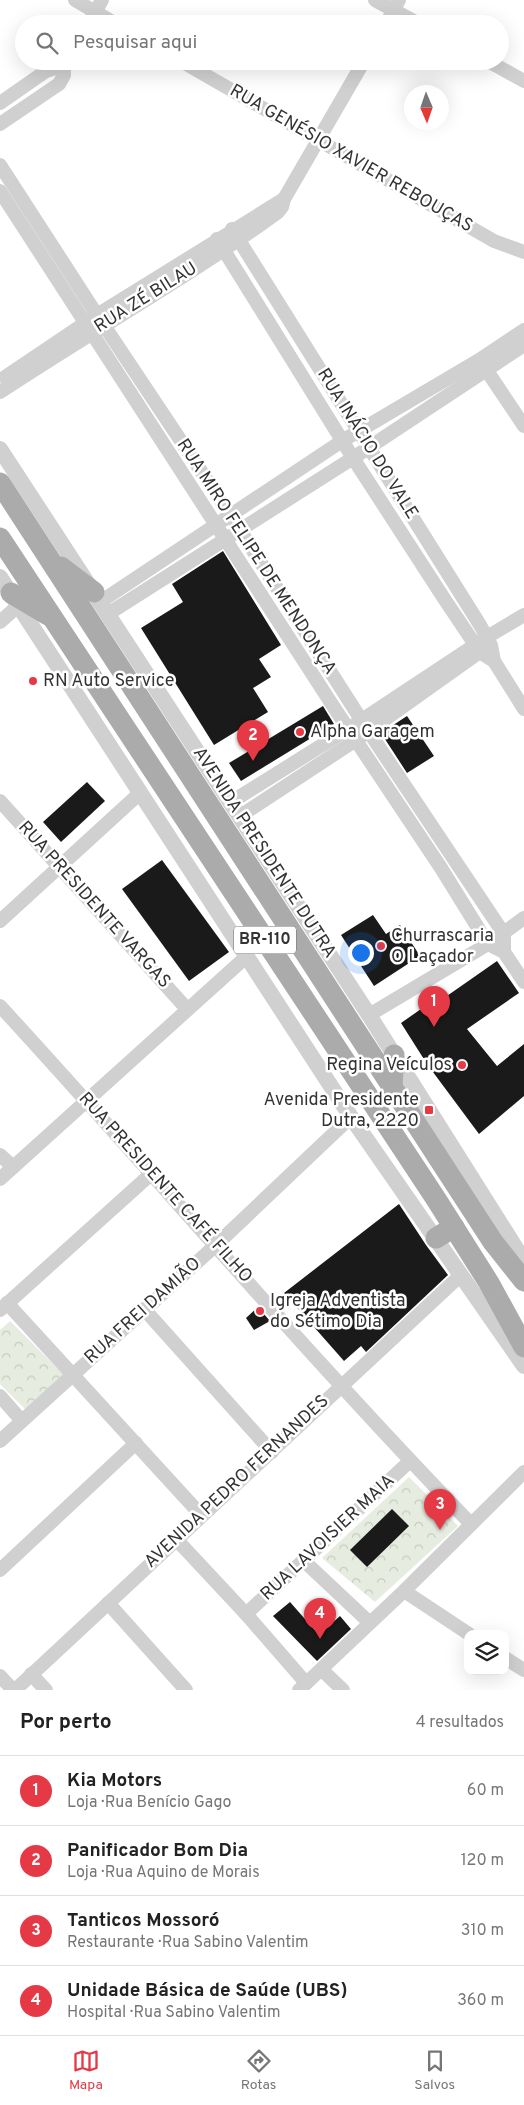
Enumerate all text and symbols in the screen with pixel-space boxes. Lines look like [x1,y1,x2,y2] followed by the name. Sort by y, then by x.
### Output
[15,15,509,70] search box
[33,29,61,57] icon: search
[73,31,197,55] text: Pesquisar aqui
[225,78,478,238] street label: RUA GENÉSIO XAVIER REBOUÇAS
[404,85,449,130] north arrow
[89,256,202,339] street label: RUA ZÉ BILAU
[311,363,424,524] street label: RUA INÁCIO DO VALE
[171,435,341,679] street label: RUA MIRO FELIPE DE MENDONÇA
[43,670,175,693] place label: RN Auto Service
[27,675,39,687] marker: RN Auto Service
[237,720,269,761] pin: 2
[310,721,435,744] place label: Alpha Garagem
[294,726,306,738] marker: Alpha Garagem
[187,743,341,963] street label: AVENIDA PRESIDENTE DUTRA
[13,816,175,994] street label: RUA PRESIDENTE VARGAS
[391,925,494,969] place label: Churrascaria O Laçador
[234,926,296,954] road number: BR-110
[348,940,374,966] your location
[375,940,387,952] marker: Churrascaria O Laçador
[418,986,450,1027] pin: 1
[326,1054,452,1077] place label: Regina Veículos
[456,1059,468,1071] marker: Regina Veículos
[73,1086,258,1288] street label: RUA PRESIDENTE CAFÉ FILHO
[264,1089,419,1133] place label: Avenida Presidente Dutra, 2220
[423,1104,435,1116] marker: Avenida Presidente Dutra, 2220
[79,1251,206,1369] street label: RUA FREI DAMIÃO
[270,1290,406,1334] place label: Igreja Adventista do Sétimo Dia
[254,1305,266,1317] marker: Igreja Adventista do Sétimo Dia
[140,1390,334,1574] street label: AVENIDA PEDRO FERNANDES
[256,1470,400,1606] street label: RUA LAVOISIER MAIA
[424,1489,456,1530] pin: 3
[304,1598,336,1639] pin: 4
[464,1630,509,1675] map controls
[464,1630,509,1675] button: layers
[20,1709,112,1736] text: Por perto
[416,1713,504,1733] text: 4 resultados
[67,1769,162,1793] text: Kia Motors
[33,1781,39,1801] text: 1
[467,1781,504,1801] text: 60 m
[67,1793,231,1813] text: Loja · Rua Benício Gago
[67,1839,248,1863] text: Panificador Bom Dia
[31,1851,41,1871] text: 2
[461,1851,504,1871] text: 120 m
[67,1863,260,1883] text: Loja · Rua Aquino de Morais
[67,1909,220,1933] text: Tanticos Mossoró
[31,1921,41,1941] text: 3
[461,1921,504,1941] text: 310 m
[67,1933,309,1953] text: Restaurante · Rua Sabino Valentim
[67,1979,348,2003] text: Unidade Básica de Saúde (UBS)
[31,1991,41,2011] text: 4
[457,1991,504,2011] text: 360 m
[67,2003,280,2023] text: Hospital · Rua Sabino Valentim
[69,2047,103,2094] tab: Mapa
[241,2047,276,2094] tab: Rotas
[414,2047,455,2094] tab: Salvos

